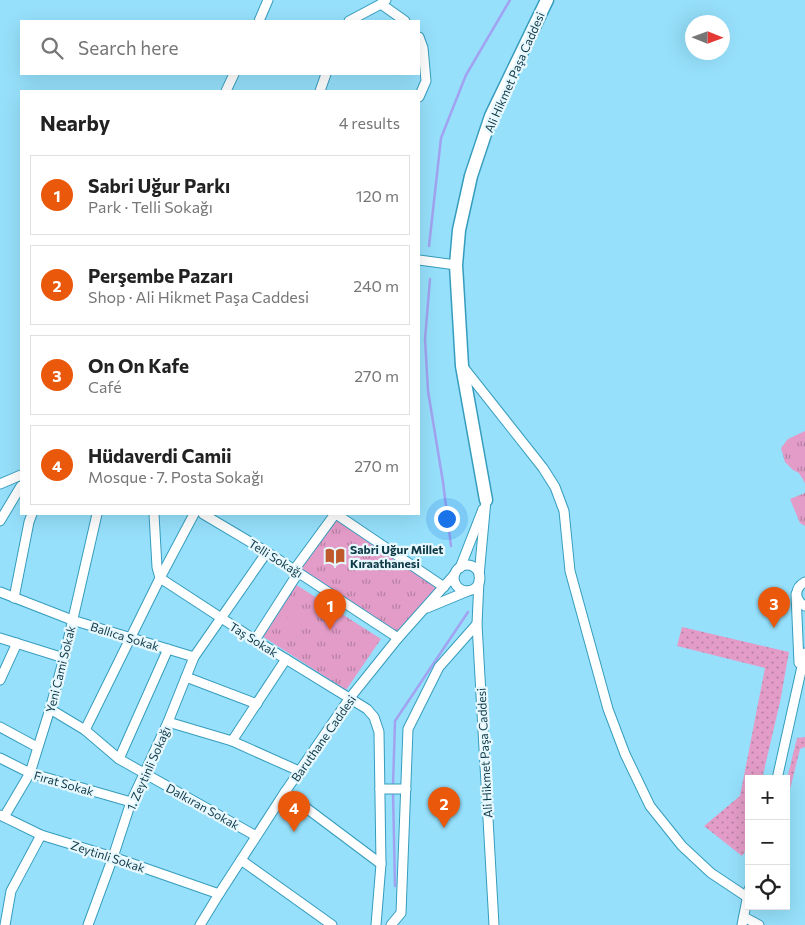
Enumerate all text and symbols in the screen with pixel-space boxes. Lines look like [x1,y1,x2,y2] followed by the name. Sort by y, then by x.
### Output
[481,10,547,134] street label: Ali Hikmet Paşa Caddesi
[685,15,730,60] north arrow
[20,20,420,75] search box
[38,34,66,62] icon: search
[78,36,178,59] text: Search here
[40,110,110,135] text: Nearby
[339,113,400,132] text: 4 results
[88,174,230,197] text: Sabri Uğur Parkı
[53,186,61,205] text: 1
[356,186,399,205] text: 120 m
[88,197,213,216] text: Park · Telli Sokağı
[88,264,233,287] text: Perşembe Pazarı
[52,276,62,295] text: 2
[353,276,399,295] text: 240 m
[88,287,309,306] text: Shop · Ali Hikmet Paşa Caddesi
[88,354,189,377] text: On On Kafe
[52,366,62,385] text: 3
[354,366,399,385] text: 270 m
[88,377,122,396] text: Café
[88,444,232,467] text: Hüdaverdi Camii
[52,456,62,475] text: 4
[354,456,399,475] text: 270 m
[88,467,264,486] text: Mosque · 7. Posta Sokağı
[434,506,460,532] your location
[246,536,306,580] street label: Telli Sokağı
[350,542,443,570] place label: Sabri Uğur Millet Kıraathanesi
[324,545,346,567] library icon: Sabri Uğur Millet Kıraathanesi
[758,587,790,628] pin: 3
[314,589,346,630] pin: 1
[89,619,162,653] street label: Ballıca Sokak
[227,619,281,660] street label: Taş Sokak
[42,624,78,714] street label: Yeni Cami Sokak
[474,688,494,818] street label: Ali Hikmet Paşa Caddesi
[288,692,358,784] street label: Baruthane Caddesi
[123,724,173,812] street label: 1. Zeytinli Sokağı
[33,768,96,798] street label: Fırat Sokak
[745,775,790,910] map controls
[745,775,790,820] button: +
[164,780,242,832] street label: Dalkıran Sokak
[428,787,460,828] pin: 2
[278,791,310,832] pin: 4
[745,820,790,865] button: −
[69,837,147,875] street label: Zeytinli Sokak
[745,865,790,910] button: locate

